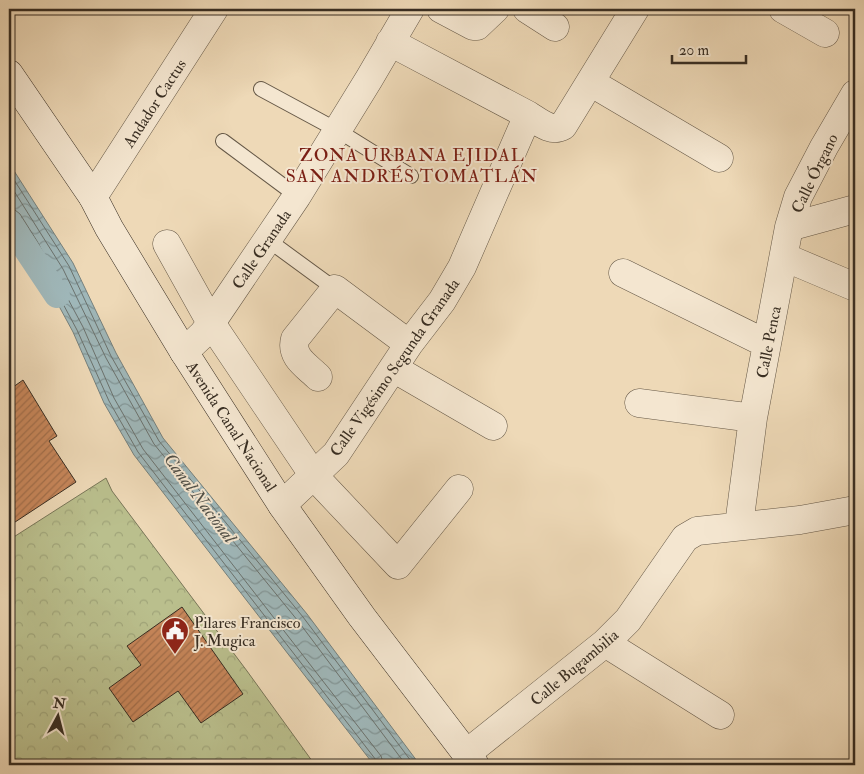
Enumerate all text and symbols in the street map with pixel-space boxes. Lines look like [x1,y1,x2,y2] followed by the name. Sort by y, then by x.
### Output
[672,32,745,64] scale bar
[679,41,709,60] text: 20 m
[118,56,191,152] street label: Andador Cactus
[786,130,843,216] street label: Calle Órgano
[286,144,538,188] district label: ZONA URBANA EJIDAL SAN ANDRÉS TOMATLÁN
[228,206,296,293] street label: Calle Granada
[326,274,464,460] street label: Calle Vigésimo Segunda Granada
[752,304,786,380] street label: Calle Penca
[181,357,281,496] street label: Avenida Canal Nacional
[158,449,242,549] water label: Canal Nacional
[193,613,301,652] place label: Pilares Francisco J. Mugica
[160,616,190,655] public building icon: Pilares Francisco J. Mugica
[526,625,623,710] street label: Calle Bugambilia
[32,692,82,742] north arrow
[51,694,67,713] text: N

